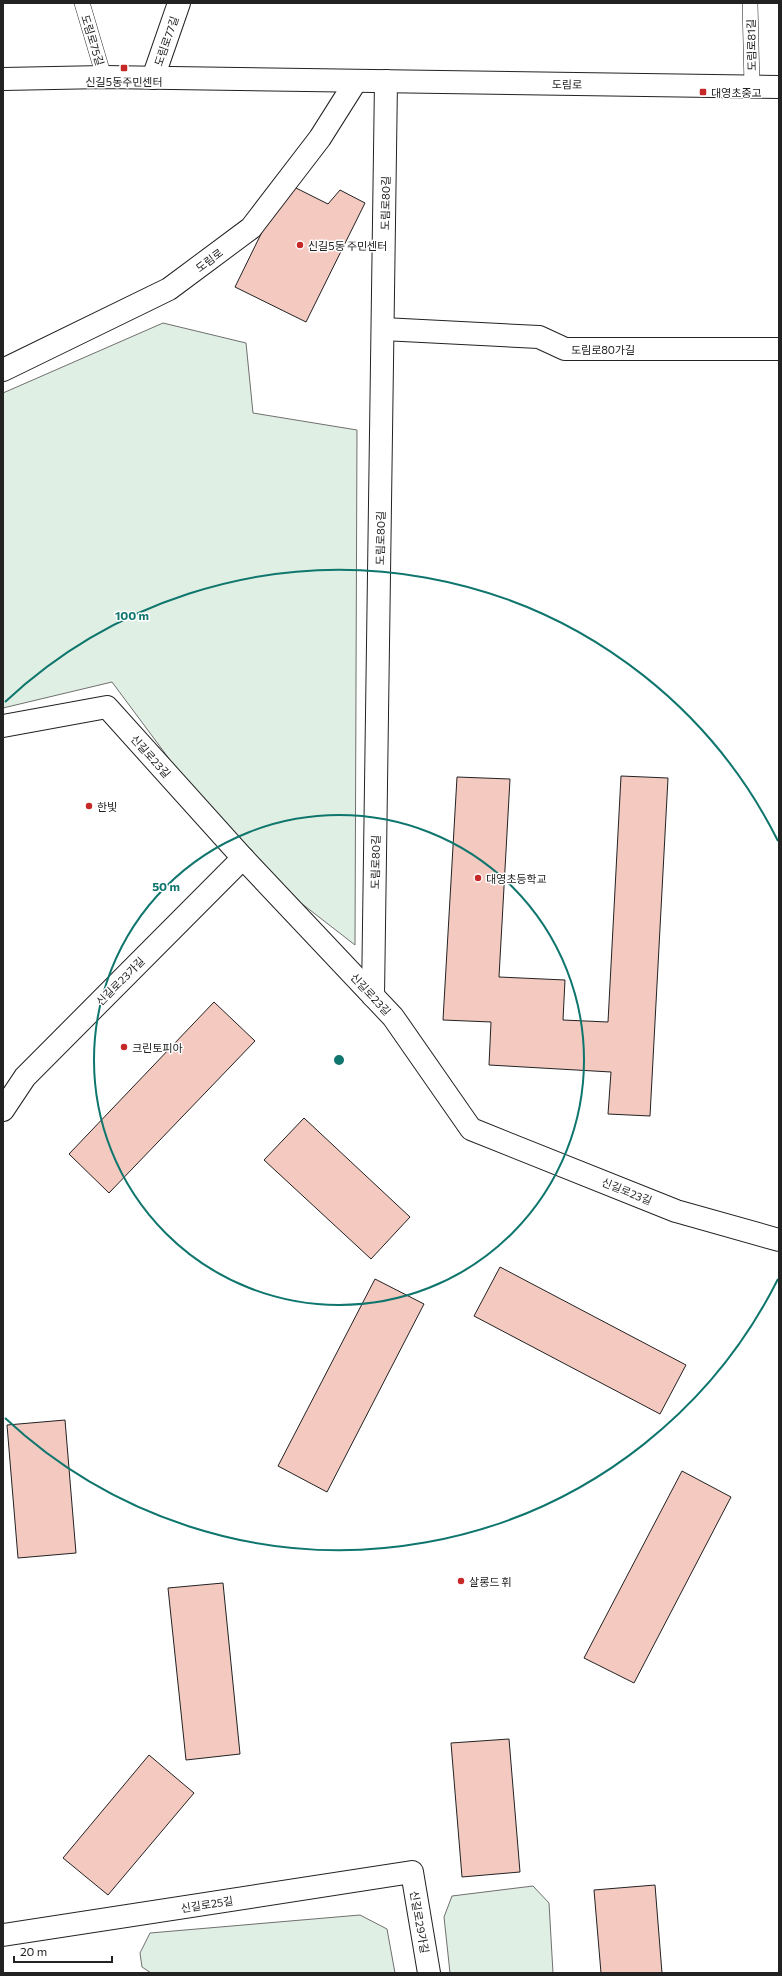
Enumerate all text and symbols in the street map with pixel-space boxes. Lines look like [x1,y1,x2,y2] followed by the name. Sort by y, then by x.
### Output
[79,13,107,67] street label: 도림로75길
[151,14,181,68] street label: 도림로77길
[744,19,758,71] street label: 도림로81길
[119,63,129,73] marker: 신길5동주민센터
[85,75,163,88] place label: 신길5동주민센터
[552,77,582,91] street label: 도림로
[711,86,762,99] place label: 대영초중고
[698,87,708,97] marker: 대영초중고
[378,176,392,230] street label: 도림로80길
[308,239,387,252] place label: 신길5동 주민센터
[295,240,305,250] marker: 신길5동 주민센터
[193,246,225,274] street label: 도림로
[571,343,635,356] street label: 도림로80가길
[373,511,387,565] street label: 도림로80길
[115,608,149,622] text: 100 m
[128,732,174,780] street label: 신길로23길
[97,800,117,813] place label: 한빛
[84,801,94,811] marker: 한빛
[368,835,382,889] street label: 도림로80길
[486,872,547,885] place label: 대영초등학교
[473,873,483,883] marker: 대영초등학교
[152,879,180,893] text: 50 m
[93,954,147,1008] street label: 신길로23가길
[348,970,394,1018] street label: 신길로23길
[132,1041,183,1054] place label: 크린토피아
[119,1042,129,1052] marker: 크린토피아
[332,1053,346,1067] centre of rings
[600,1175,654,1207] street label: 신길로23길
[469,1575,512,1588] place label: 살롱드 휘
[456,1576,466,1586] marker: 살롱드 휘
[408,1890,432,1954] street label: 신길로29가길
[180,1893,234,1915] street label: 신길로25길
[14,1938,112,1964] scale bar
[20,1944,47,1958] text: 20 m

